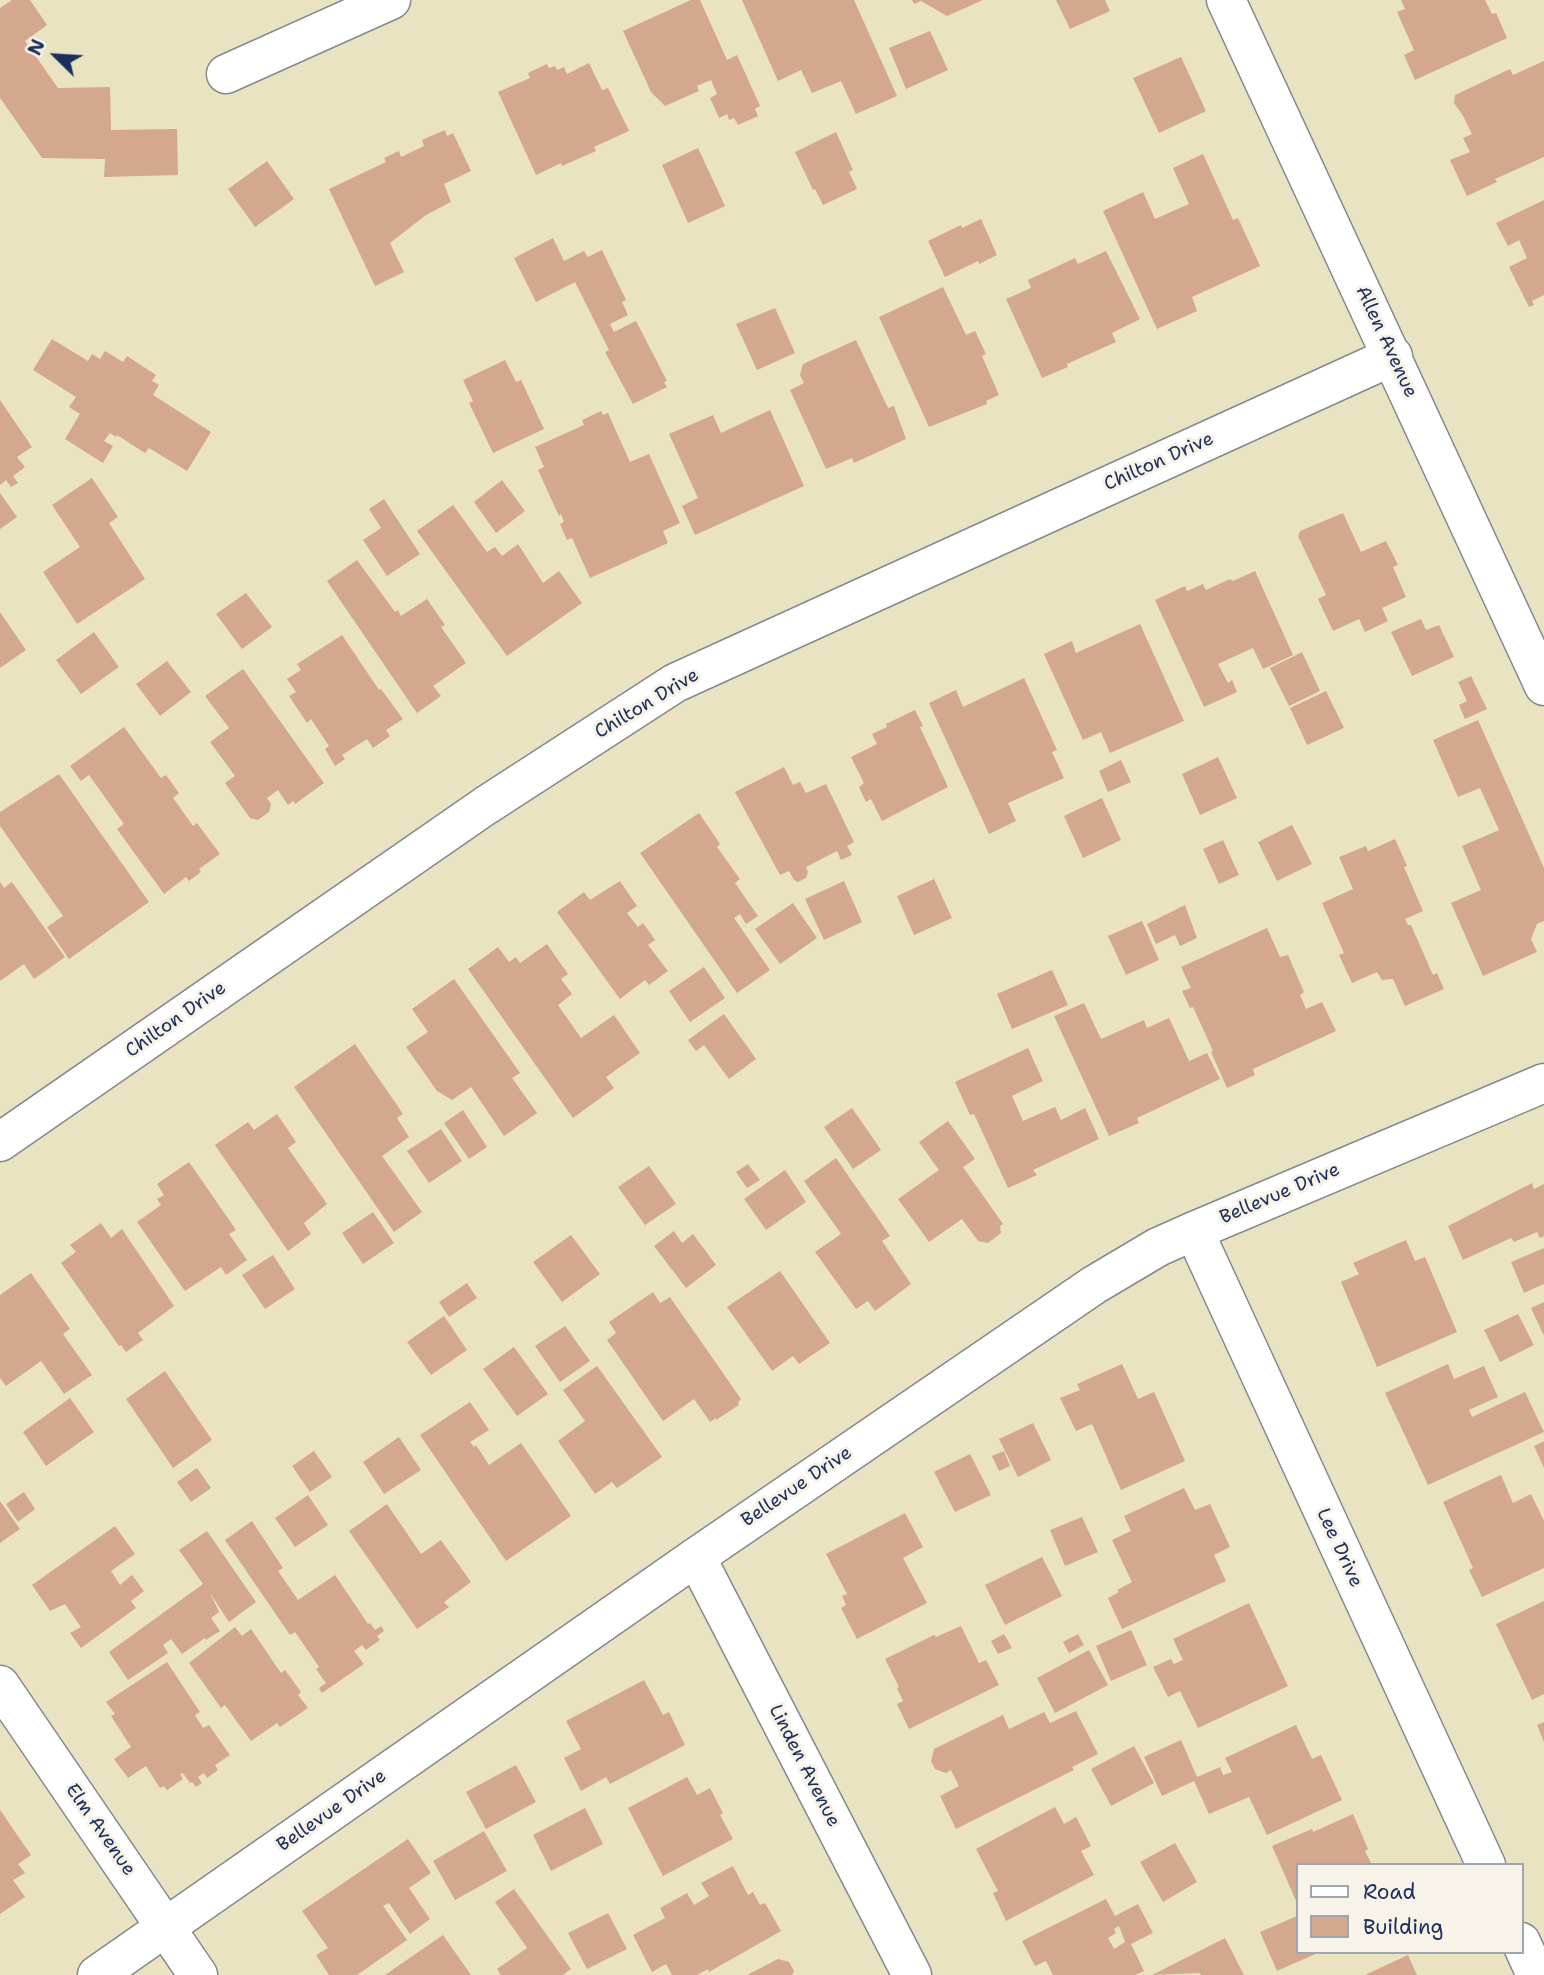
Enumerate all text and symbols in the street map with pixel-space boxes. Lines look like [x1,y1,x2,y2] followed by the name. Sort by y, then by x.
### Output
[21,21,91,91] north arrow
[22,35,51,59] text: N
[1350,283,1422,401] street label: Allen Avenue
[1101,428,1217,496] street label: Chilton Drive
[591,664,703,744] street label: Chilton Drive
[121,977,231,1063] street label: Chilton Drive
[1217,1158,1343,1230] street label: Bellevue Drive
[737,1442,857,1532] street label: Bellevue Drive
[1311,1505,1367,1591] street label: Lee Drive
[763,1701,845,1831] street label: Linden Avenue
[273,1765,391,1857] street label: Bellevue Drive
[60,1780,140,1880] street label: Elm Avenue
[1296,1863,1523,1954] legend
[1363,1878,1416,1906] text: Road
[1363,1913,1443,1941] text: Building

